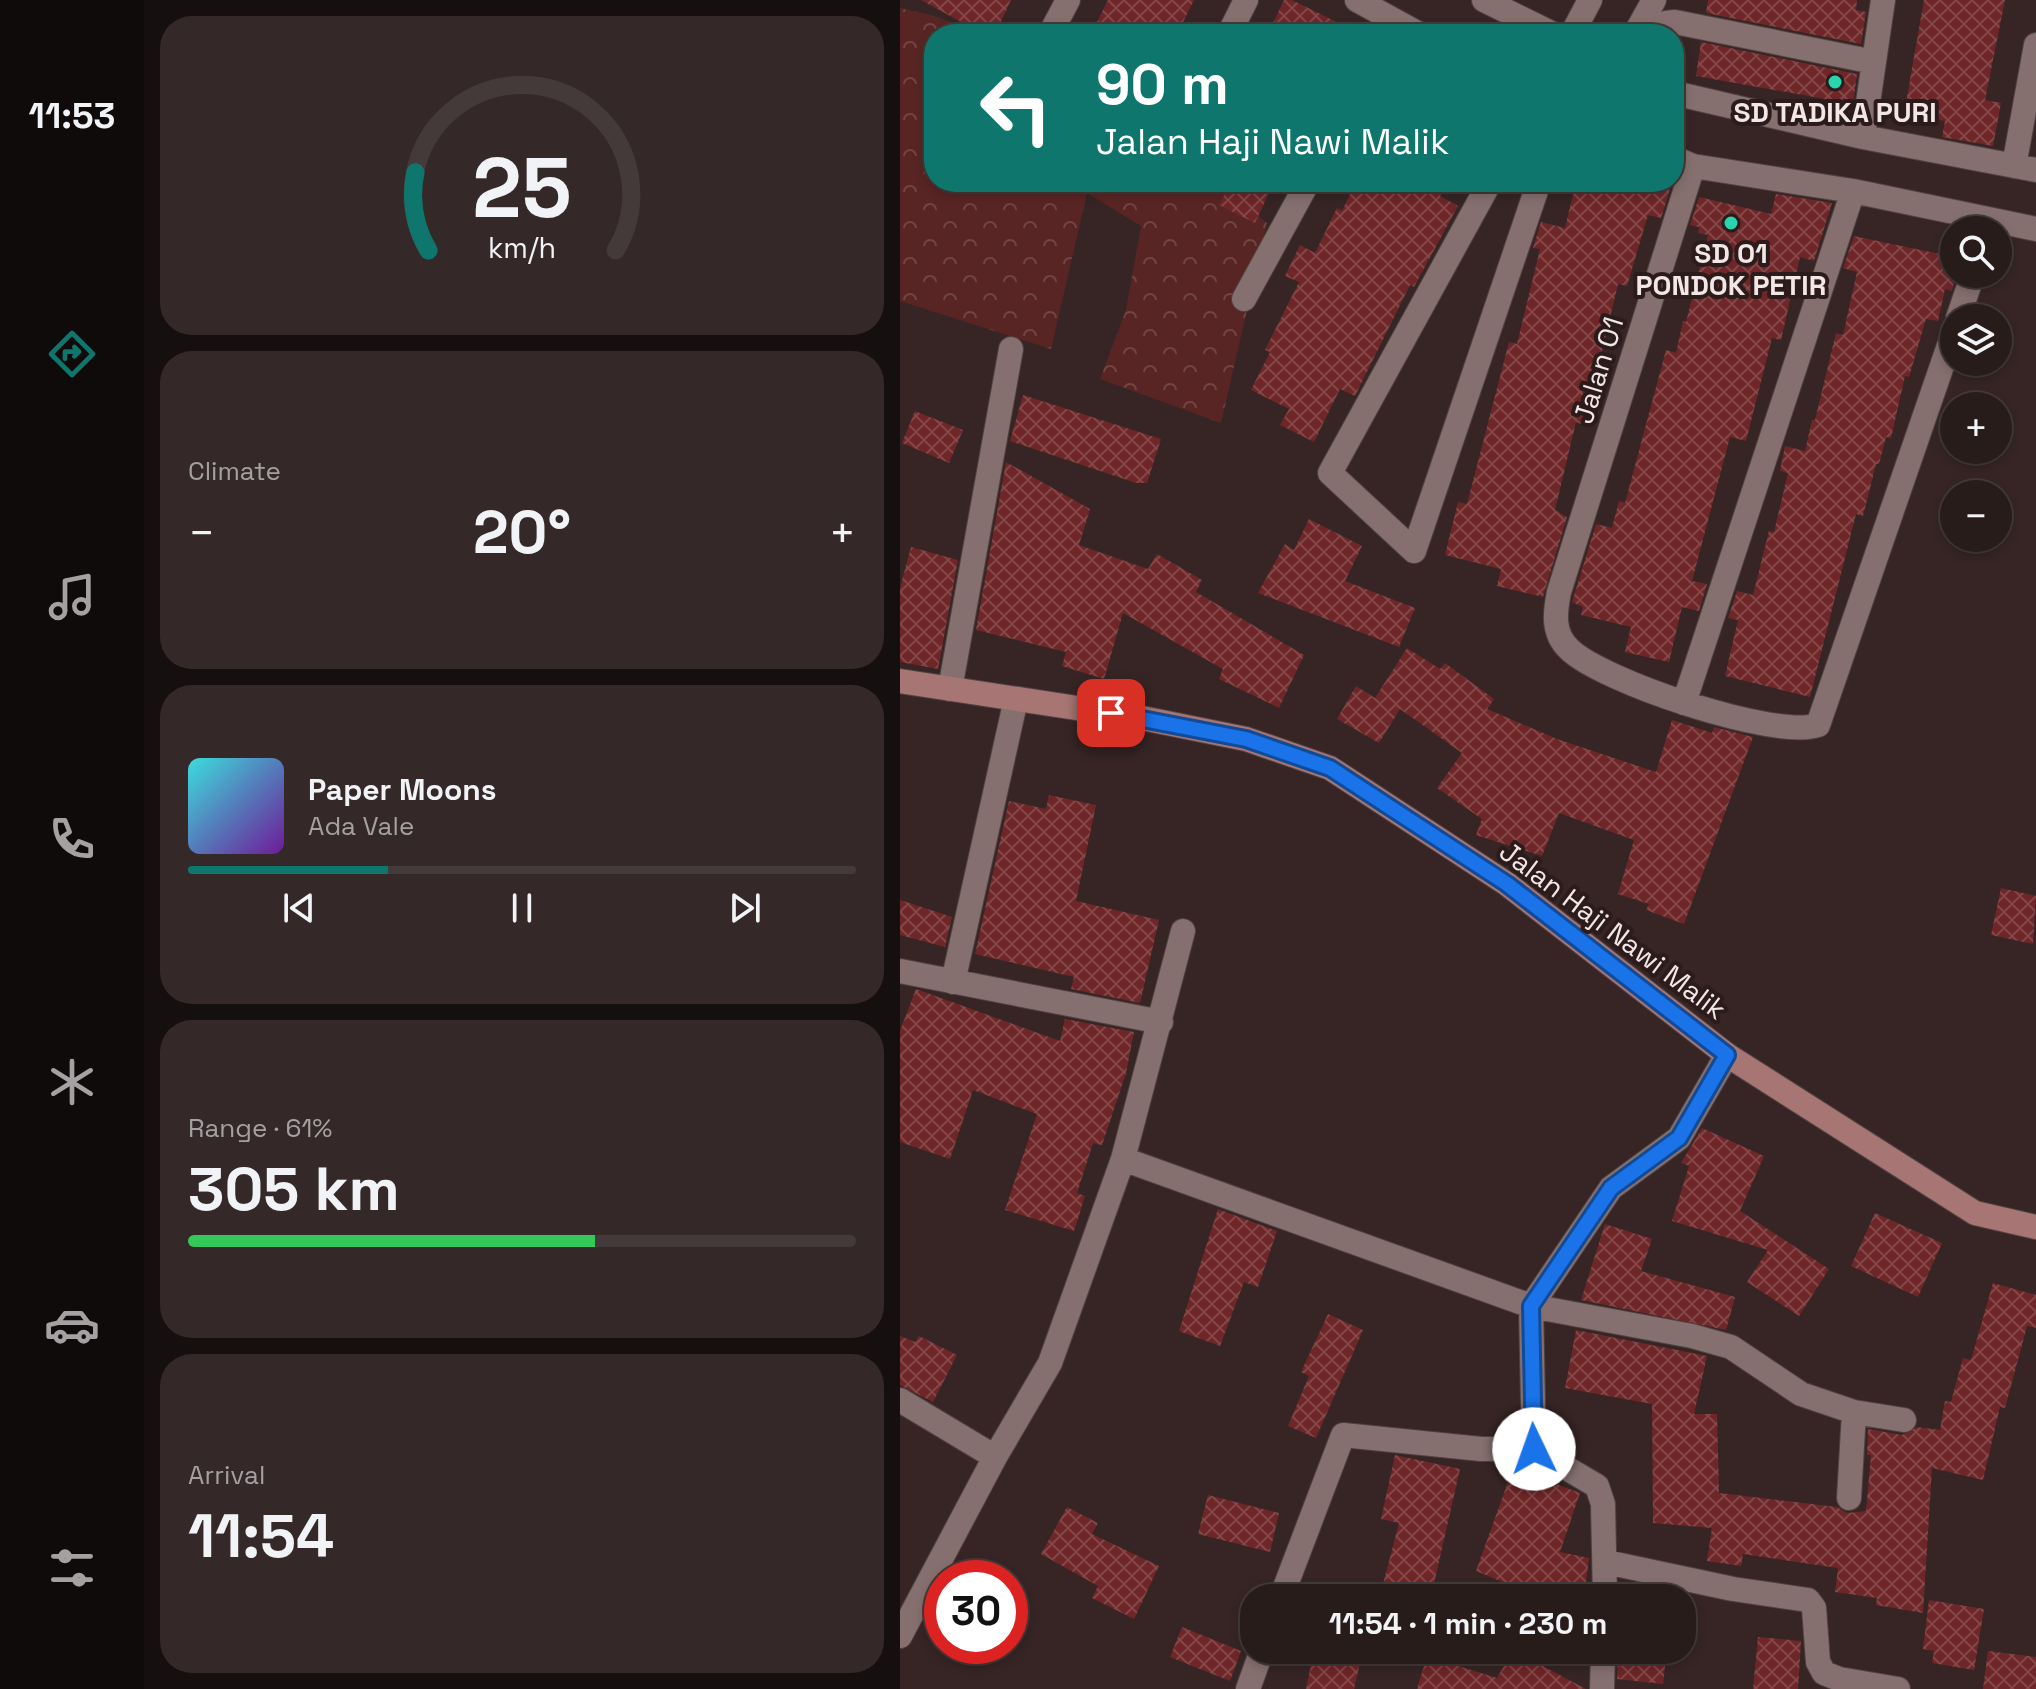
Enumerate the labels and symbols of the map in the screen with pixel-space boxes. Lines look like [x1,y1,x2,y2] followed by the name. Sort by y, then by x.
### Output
[1826,73,1844,91] marker: SD TADIKA PURI
[1733,94,1937,130] place label: SD TADIKA PURI
[1722,214,1740,232] marker: SD 01 PONDOK PETIR
[1636,235,1826,303] place label: SD 01 PONDOK PETIR
[1565,312,1631,428] street label: Jalan O1
[1077,679,1145,747] pin
[1492,833,1734,1027] street label: Jalan Haji Nawi Malik
[1492,1407,1576,1491] position arrow
[924,1560,1028,1664] speed limit sign: 30

